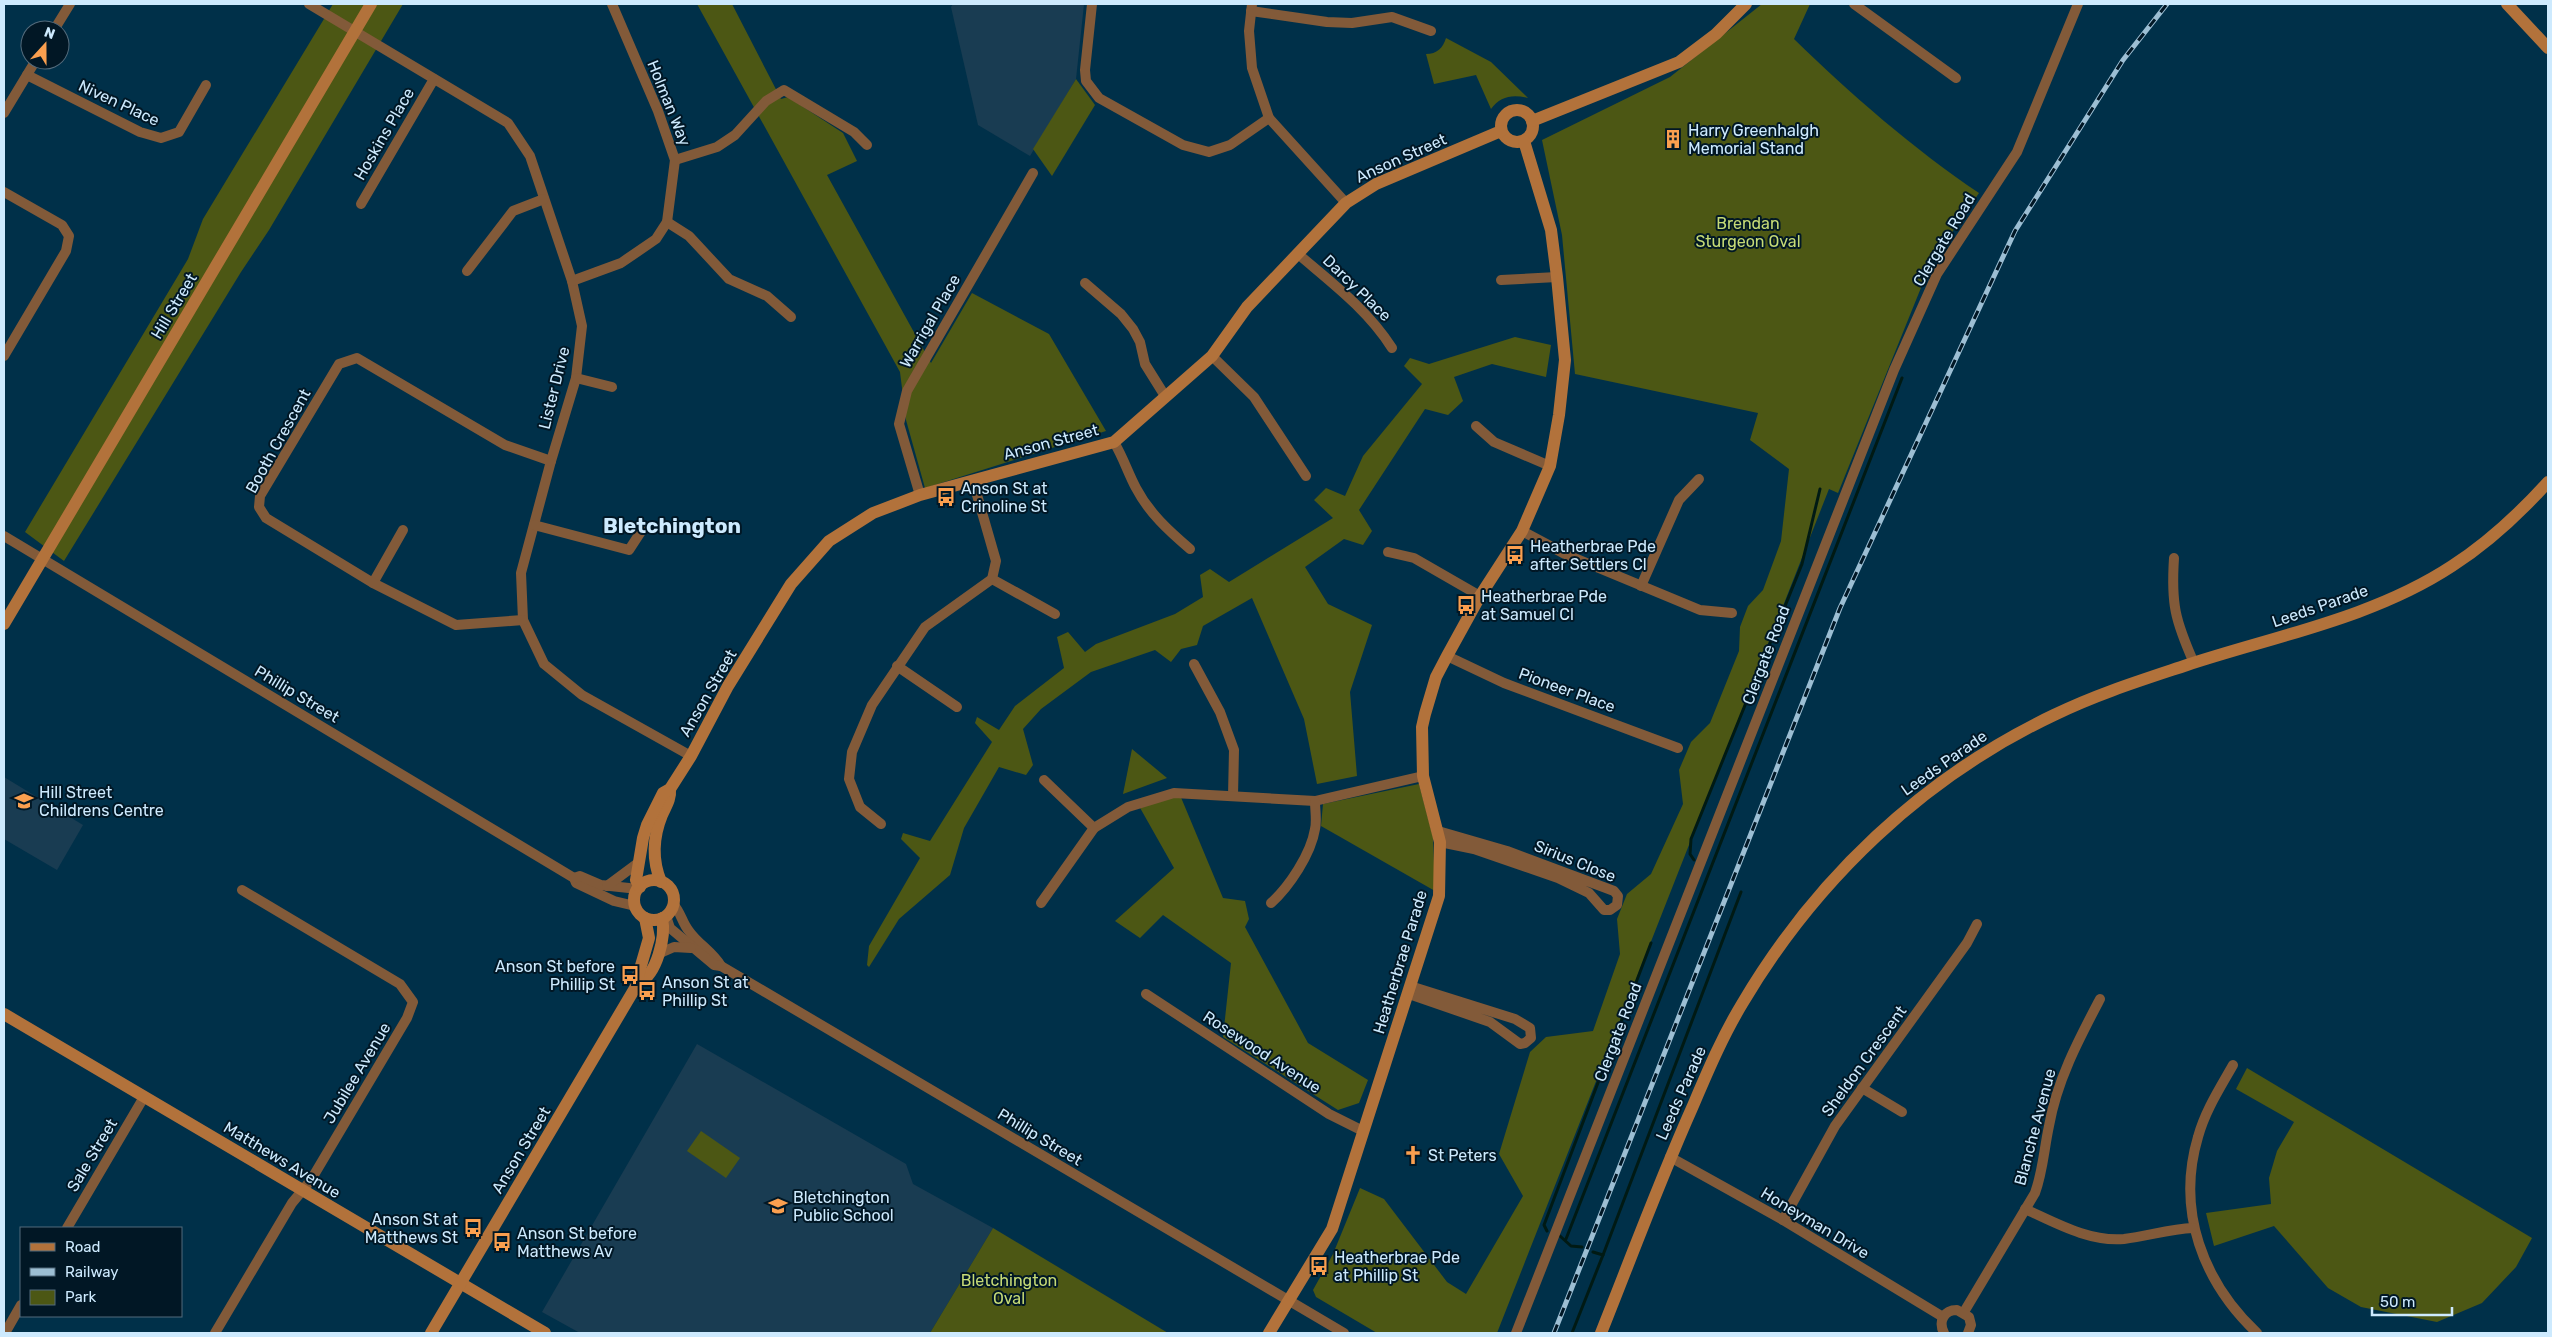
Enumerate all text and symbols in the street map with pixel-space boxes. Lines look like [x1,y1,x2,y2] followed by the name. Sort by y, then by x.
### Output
[20,20,70,70] north arrow
[42,24,57,43] text: N
[643,57,695,149] street label: Holman Way
[76,76,162,130] street label: Niven Place
[350,84,418,184] street label: Hoskins Place
[1688,121,1819,158] place label: Harry Greenhalgh Memorial Stand
[1662,128,1684,150] building icon: Harry Greenhalgh Memorial Stand
[1353,129,1449,187] street label: Anson Street
[1909,190,1979,290] street label: Clergate Road
[1695,214,1801,251] park label: Brendan Sturgeon Oval
[1319,251,1395,325] street label: Darcy Place
[147,270,201,342] street label: Hill Street
[896,271,964,371] street label: Warrigal Place
[535,345,573,431] street label: Lister Drive
[242,386,314,496] street label: Booth Crescent
[1001,420,1101,464] street label: Anson Street
[961,479,1048,516] place label: Anson St at Crinoline St
[935,486,957,508] bus stop icon: Anson St at Crinoline St
[603,513,741,538] district label: Bletchington
[1530,537,1656,574] place label: Heatherbrae Pde after Settlers Cl
[1504,544,1526,566] bus stop icon: Heatherbrae Pde after Settlers Cl
[2269,581,2371,631] street label: Leeds Parade
[1481,587,1607,624] place label: Heatherbrae Pde at Samuel Cl
[1455,594,1477,616] bus stop icon: Heatherbrae Pde at Samuel Cl
[1738,603,1794,707] street label: Clergate Road
[675,646,741,740] street label: Anson Street
[251,661,343,727] street label: Phillip Street
[1516,664,1618,716] street label: Pioneer Place
[1897,726,1991,800] street label: Leeds Parade
[39,783,164,820] place label: Hill Street Childrens Centre
[13,790,35,812] school or university icon: Hill Street Childrens Centre
[1531,836,1619,886] street label: Sirius Close
[1369,888,1431,1036] street label: Heatherbrae Parade
[495,957,615,994] place label: Anson St before Phillip St
[619,964,641,986] bus stop icon: Anson St before Phillip St
[662,973,749,1010] place label: Anson St at Phillip St
[636,980,658,1002] bus stop icon: Anson St at Phillip St
[1590,980,1646,1084] street label: Clergate Road
[1817,1002,1911,1120] street label: Sheldon Crescent
[1200,1007,1324,1097] street label: Rosewood Avenue
[319,1019,395,1127] street label: Jubilee Avenue
[1652,1043,1710,1143] street label: Leeds Parade
[2010,1066,2060,1188] street label: Blanche Avenue
[488,1103,554,1197] street label: Anson Street
[994,1104,1086,1170] street label: Phillip Street
[63,1115,121,1195] street label: Sale Street
[220,1118,344,1202] street label: Matthews Avenue
[1402,1144,1424,1166] church icon: St Peters
[1428,1146,1497,1165] place label: St Peters
[1757,1183,1873,1263] street label: Honeyman Drive
[793,1188,894,1225] place label: Bletchington Public School
[767,1195,789,1217] school or university icon: Bletchington Public School
[365,1210,458,1247] place label: Anson St at Matthews St
[462,1217,484,1239] bus stop icon: Anson St at Matthews St
[517,1224,637,1261] place label: Anson St before Matthews Av
[20,1227,182,1317] legend
[491,1231,513,1253] bus stop icon: Anson St before Matthews Av
[65,1238,101,1256] text: Road
[1334,1248,1460,1285] place label: Heatherbrae Pde at Phillip St
[1308,1255,1330,1277] bus stop icon: Heatherbrae Pde at Phillip St
[65,1263,119,1281] text: Railway
[961,1271,1057,1308] park label: Bletchington Oval
[2372,1284,2452,1316] scale bar
[65,1288,96,1306] text: Park
[2380,1293,2415,1311] text: 50 m

